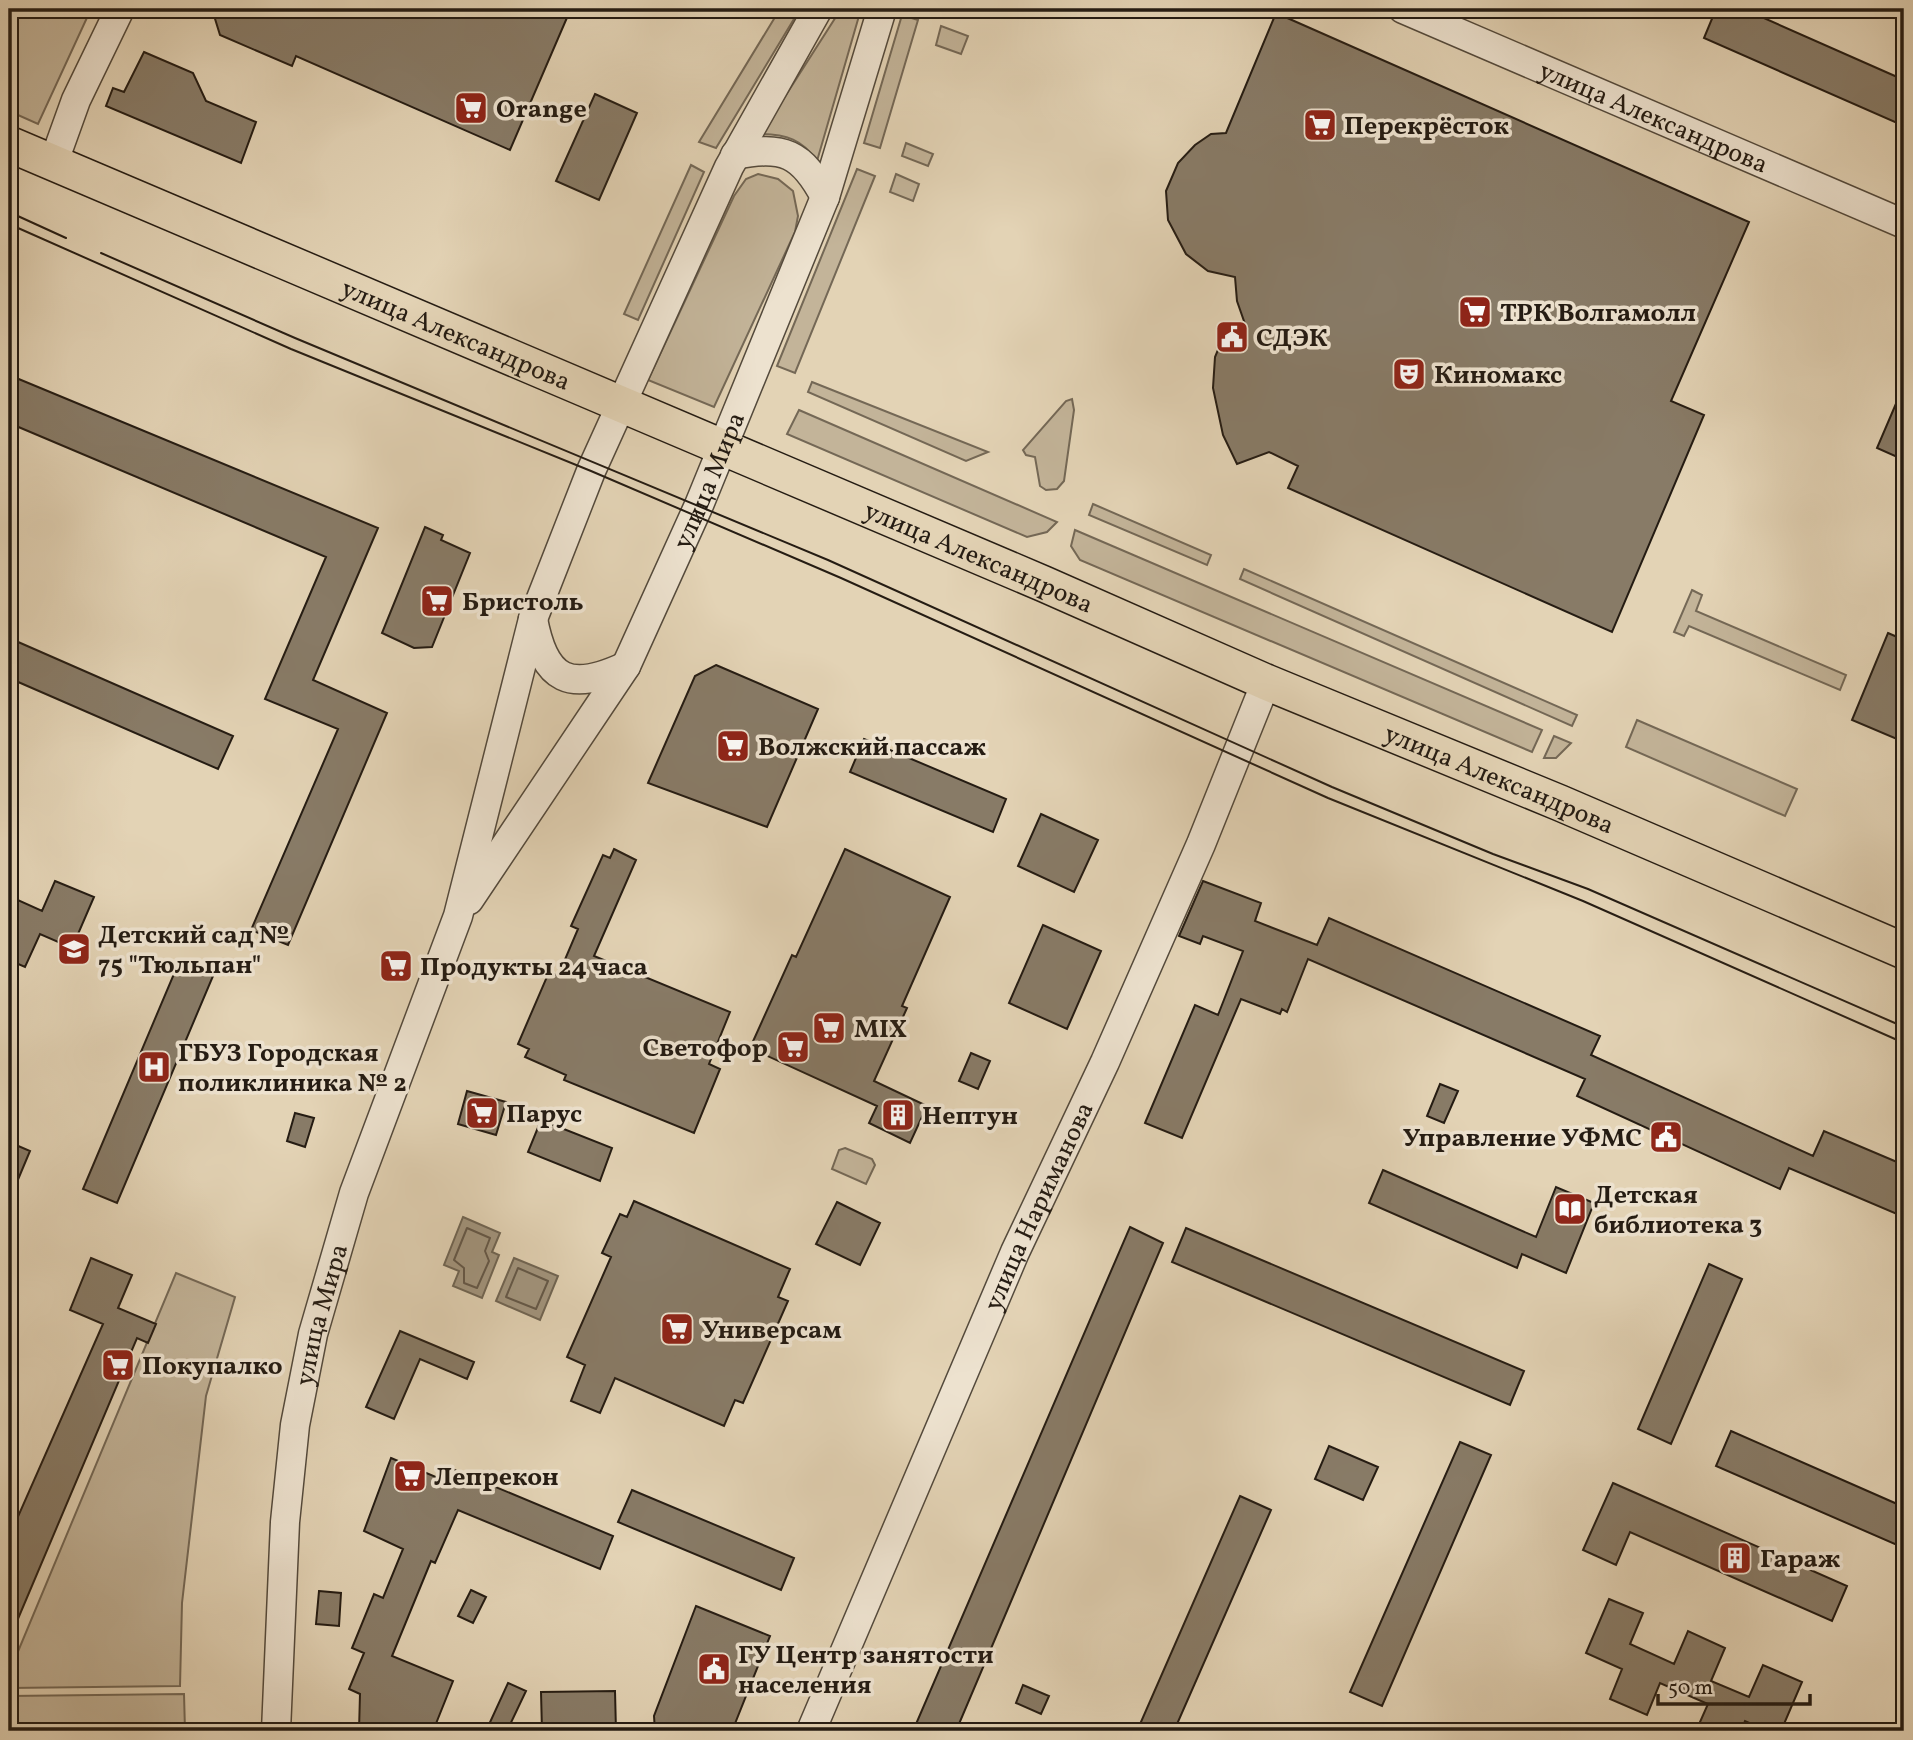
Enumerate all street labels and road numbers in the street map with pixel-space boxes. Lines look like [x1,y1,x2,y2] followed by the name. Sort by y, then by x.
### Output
[1533,53,1773,184] street label: улица Александрова
[335,271,576,401] street label: улица Александрова
[665,407,755,555] street label: улица Мира
[858,494,1098,623] street label: улица Александрова
[1378,717,1619,844] street label: улица Александрова
[976,1096,1104,1317] street label: улица Нариманова
[287,1240,358,1389] street label: улица Мира

